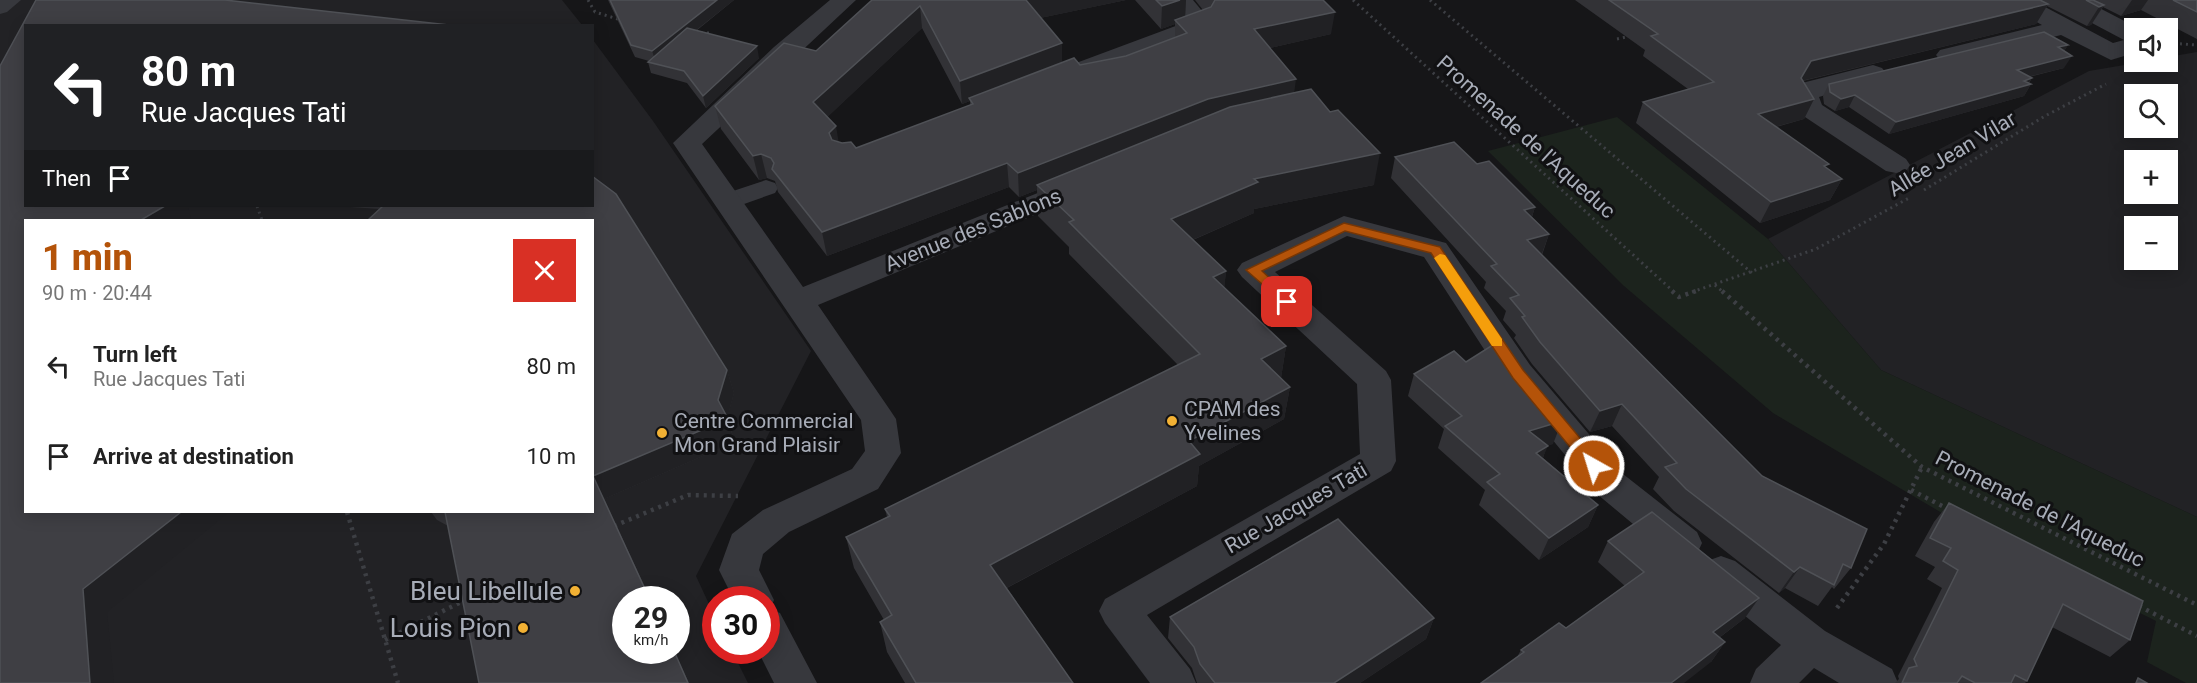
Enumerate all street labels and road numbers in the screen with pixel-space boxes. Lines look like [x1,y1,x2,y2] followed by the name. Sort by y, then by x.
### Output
[1432,51,1620,223] street label: Promenade de l'Aqueduc
[1884,107,2020,201] street label: Allée Jean Vilar
[881,184,1065,276] street label: Avenue des Sablons
[1931,446,2149,572] street label: Promenade de l'Aqueduc
[1221,458,1371,558] street label: Rue Jacques Tati

